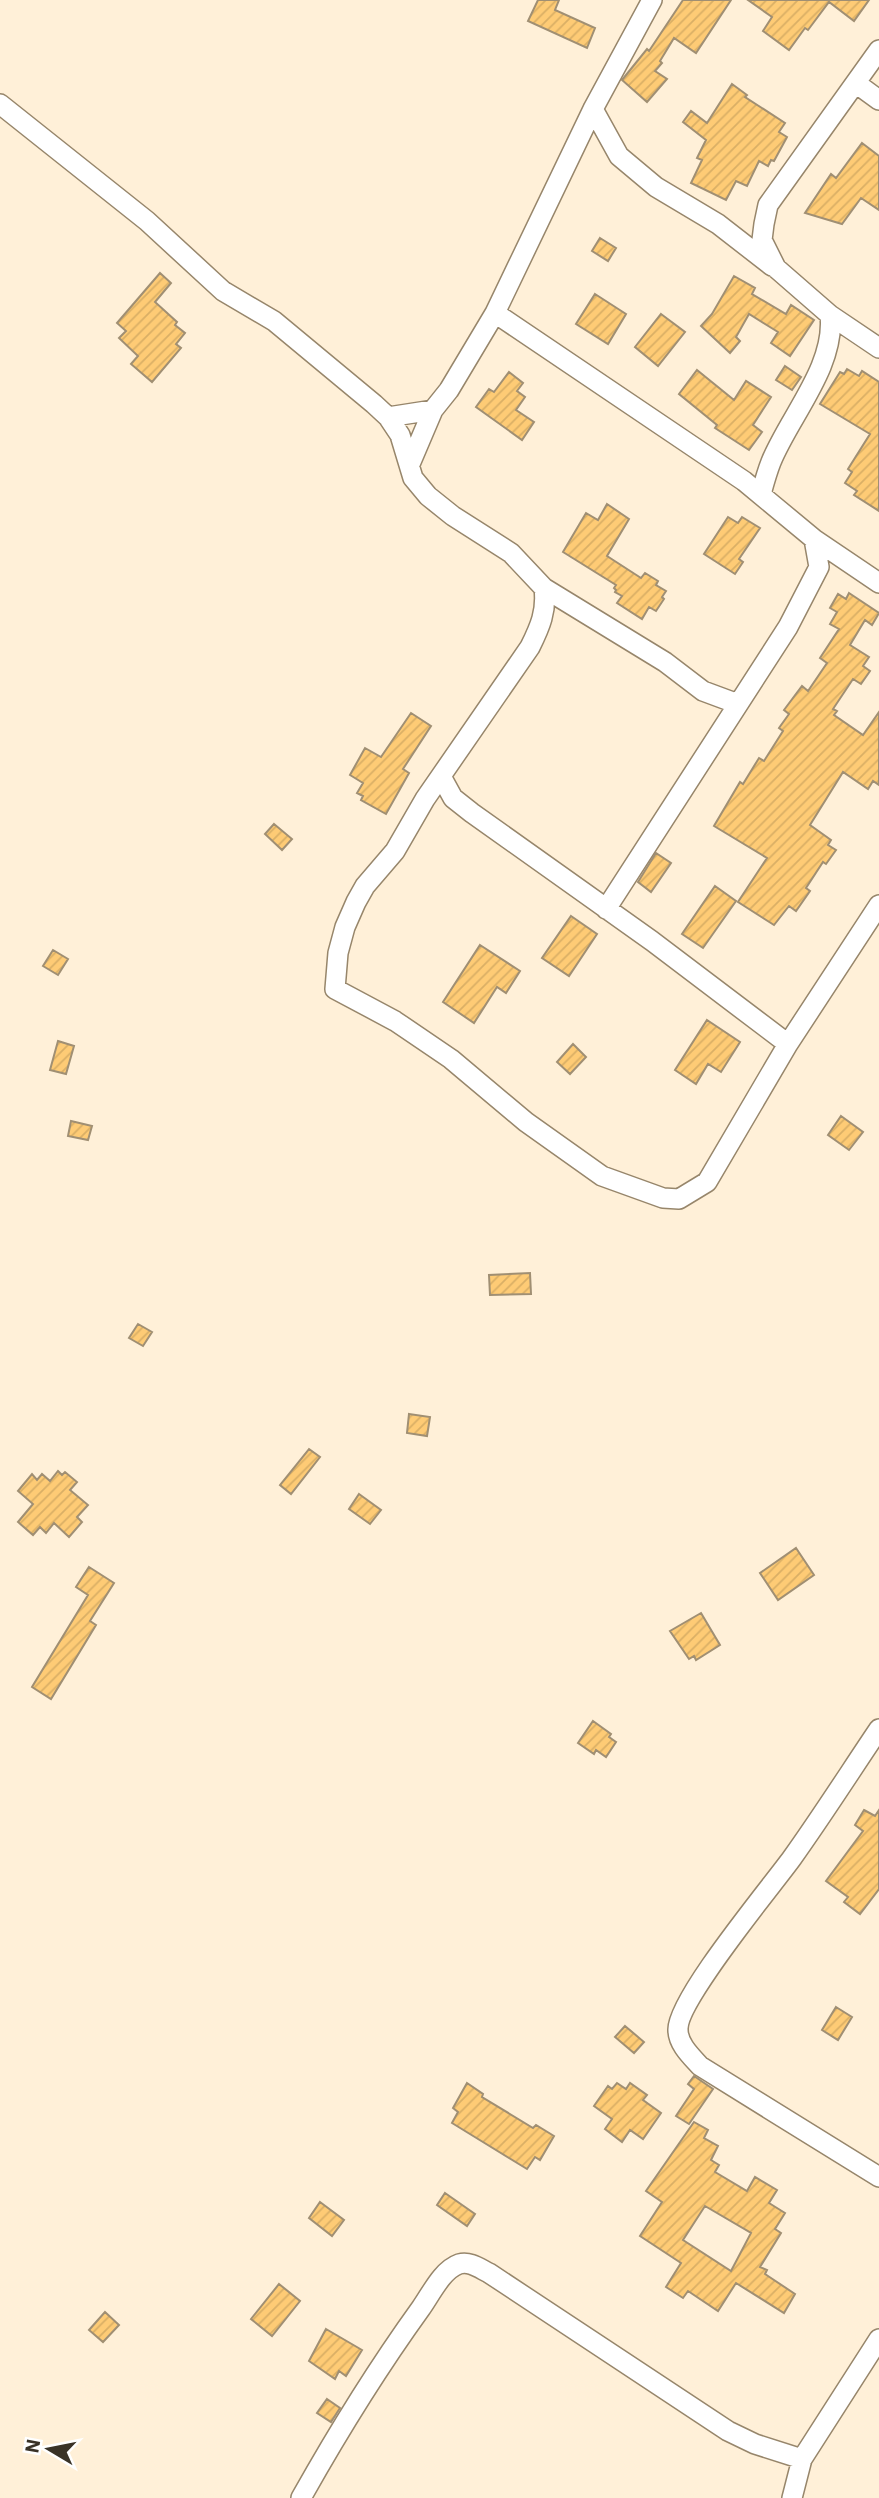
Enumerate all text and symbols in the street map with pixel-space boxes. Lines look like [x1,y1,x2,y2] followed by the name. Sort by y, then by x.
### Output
[14,2414,84,2484] north arrow
[19,2437,45,2455] text: N

